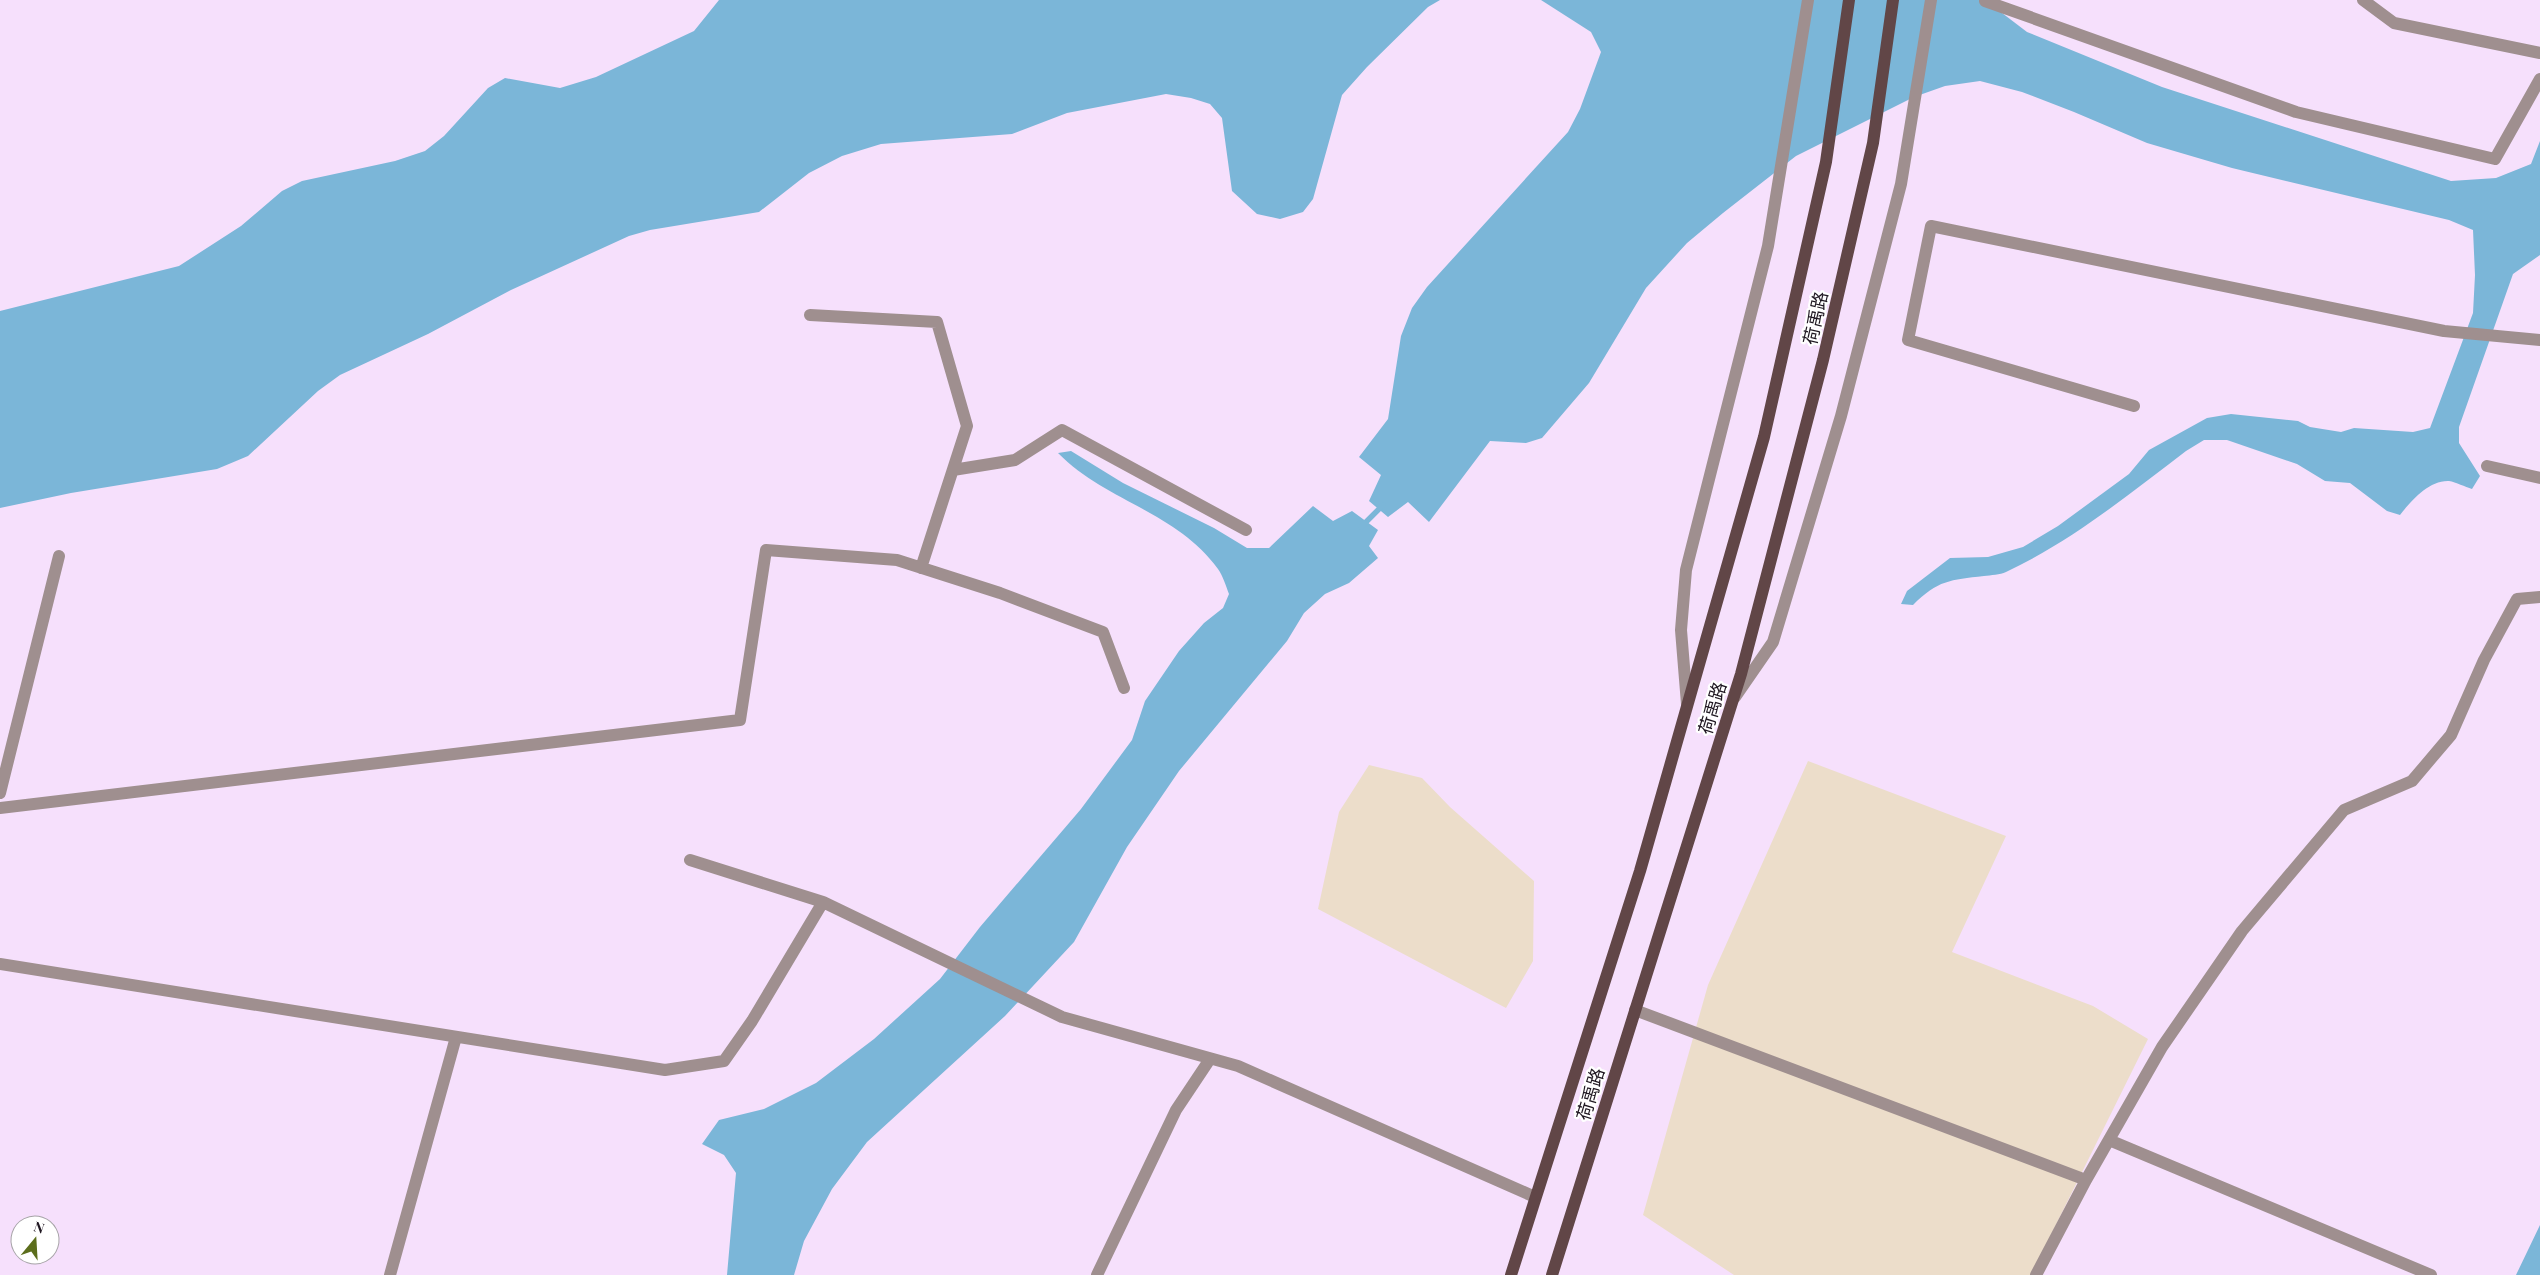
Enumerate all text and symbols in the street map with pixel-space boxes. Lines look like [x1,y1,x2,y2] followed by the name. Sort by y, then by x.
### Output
[1797,289,1833,347] street label: 荷禹路
[1693,679,1731,737] street label: 荷禹路
[1571,1065,1609,1123] street label: 荷禹路
[10,1215,60,1265] north arrow
[31,1217,47,1238] text: N

